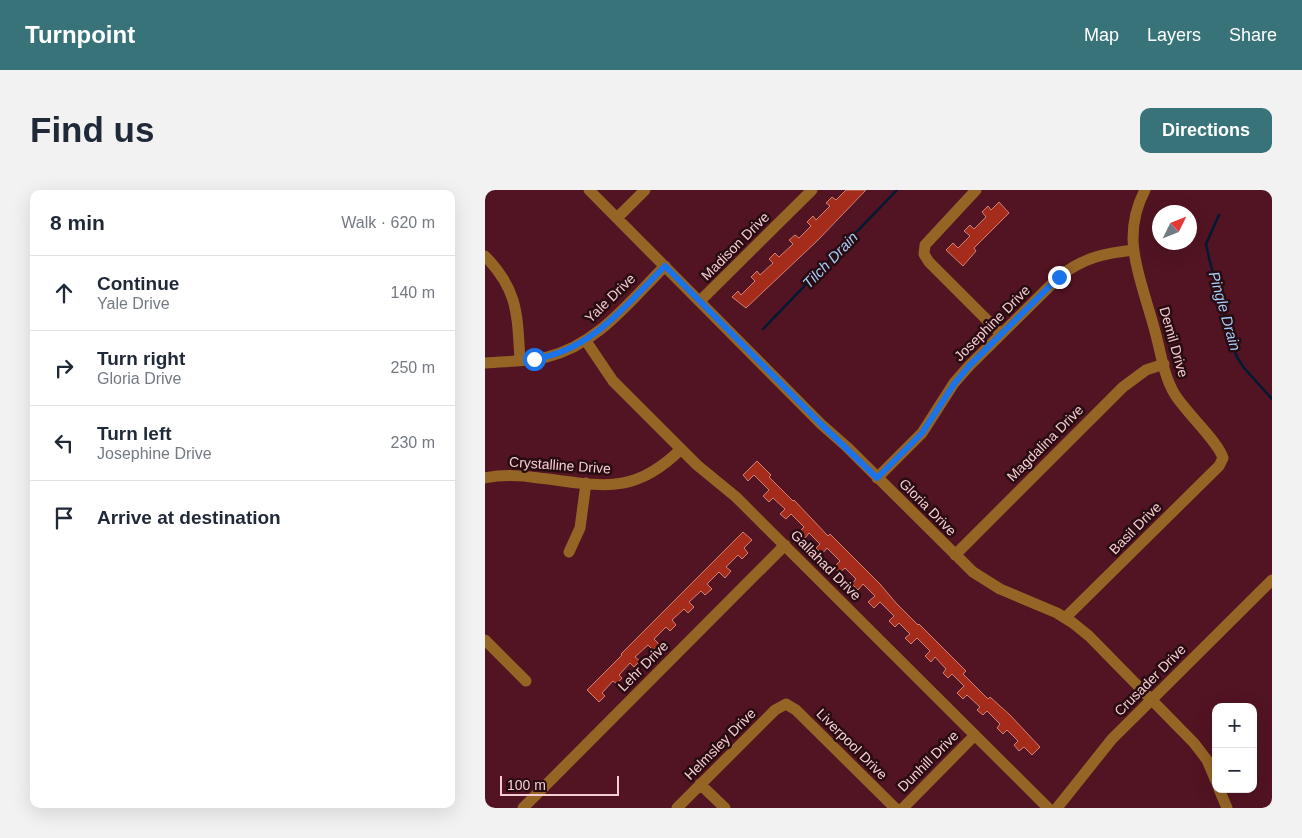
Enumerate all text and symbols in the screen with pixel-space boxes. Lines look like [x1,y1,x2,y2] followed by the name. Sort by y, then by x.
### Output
[25,21,135,48] text: Turnpoint
[1084,25,1119,45] text: Map
[1147,25,1201,45] text: Layers
[1229,25,1277,45] text: Share
[1140,108,1272,153] button: Directions
[30,110,154,149] text: Find us
[1152,205,1197,250] north arrow
[698,209,772,283] street label: Madison Drive
[50,211,105,234] text: 8 min
[341,214,435,231] text: Walk · 620 m
[799,228,861,292] water label: Tilch Drain
[1048,266,1071,289] route end
[1206,269,1244,353] water label: Pingle Drain
[582,270,639,326] street label: Yale Drive
[97,273,179,294] text: Continue
[50,279,78,307] icon: ahead
[951,282,1033,364] street label: Josephine Drive
[391,284,435,301] text: 140 m
[97,295,170,312] text: Yale Drive
[1156,305,1192,379] street label: Demil Drive
[97,348,185,369] text: Turn right
[523,348,546,371] route start
[50,354,78,382] icon: right
[391,359,435,376] text: 250 m
[97,370,181,387] text: Gloria Drive
[1004,401,1087,484] street label: Magdalina Drive
[97,423,172,444] text: Turn left
[50,429,78,457] icon: left
[391,434,435,451] text: 230 m
[97,445,212,462] text: Josephine Drive
[509,453,612,477] street label: Crystalline Drive
[896,475,960,539] street label: Gloria Drive
[1106,499,1164,557] street label: Basil Drive
[50,504,78,532] icon: arrive
[97,507,281,528] text: Arrive at destination
[788,527,865,604] street label: Gallahad Drive
[615,637,672,694] street label: Lehr Drive
[1111,641,1189,719] street label: Crusader Drive
[1212,703,1257,793] map controls
[1212,703,1257,748] button: +
[681,705,759,783] street label: Helmsley Drive
[813,705,891,783] street label: Liverpool Drive
[894,727,962,795] street label: Dunhill Drive
[1212,748,1257,793] button: −
[500,773,619,796] scale bar
[507,777,546,793] text: 100 m

